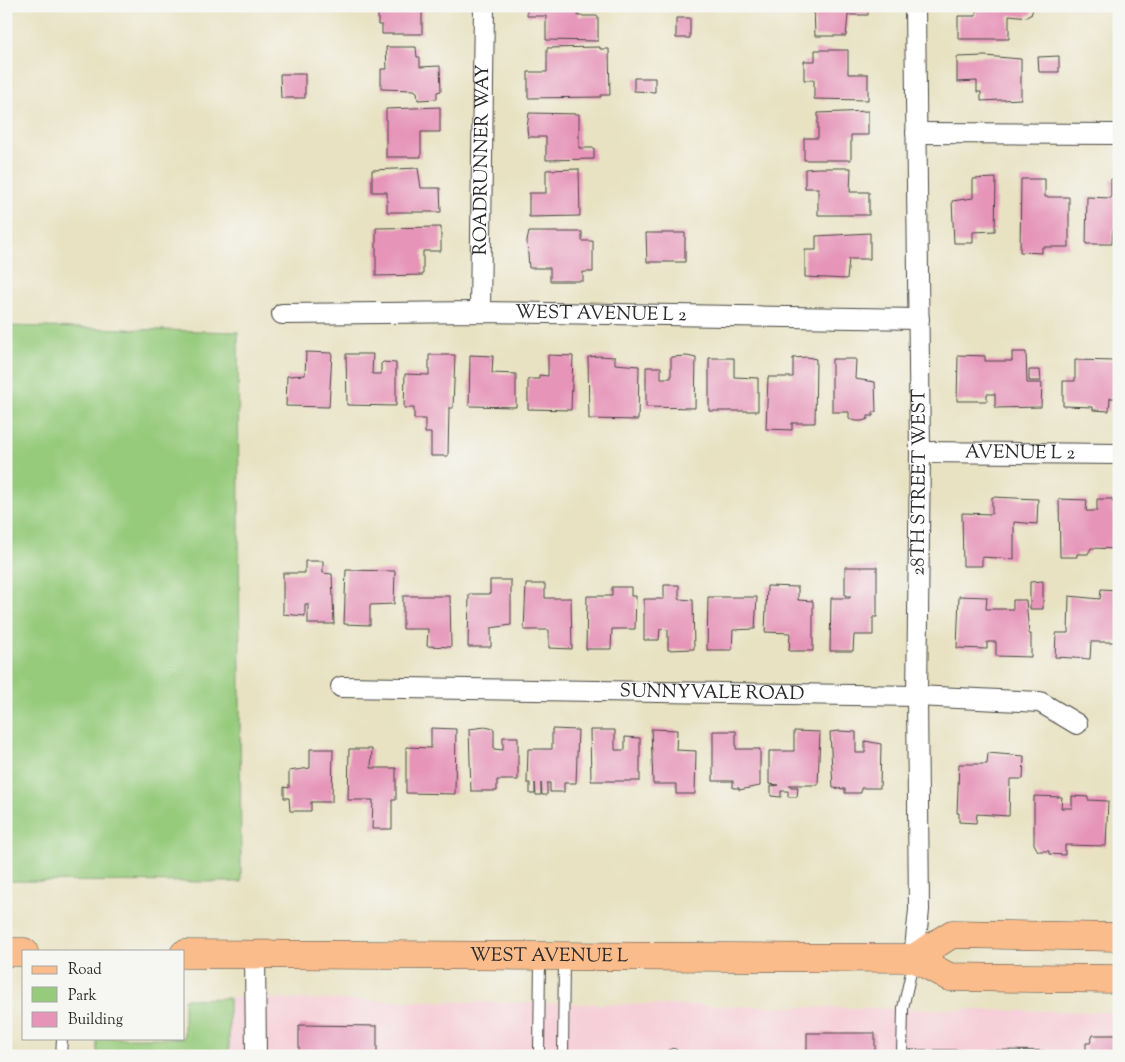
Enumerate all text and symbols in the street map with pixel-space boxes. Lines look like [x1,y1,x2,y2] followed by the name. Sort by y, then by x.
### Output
[467,64,497,256] street label: ROADRUNNER WAY
[515,299,687,329] street label: WEST AVENUE L 2
[905,389,934,576] street label: 28TH STREET WEST
[965,439,1075,467] street label: AVENUE L 2
[619,678,804,708] street label: SUNNYVALE ROAD
[470,942,629,970] street label: WEST AVENUE L
[22,950,185,1040] legend
[68,960,102,981] text: Road
[68,986,97,1007] text: Park
[68,1010,123,1031] text: Building

